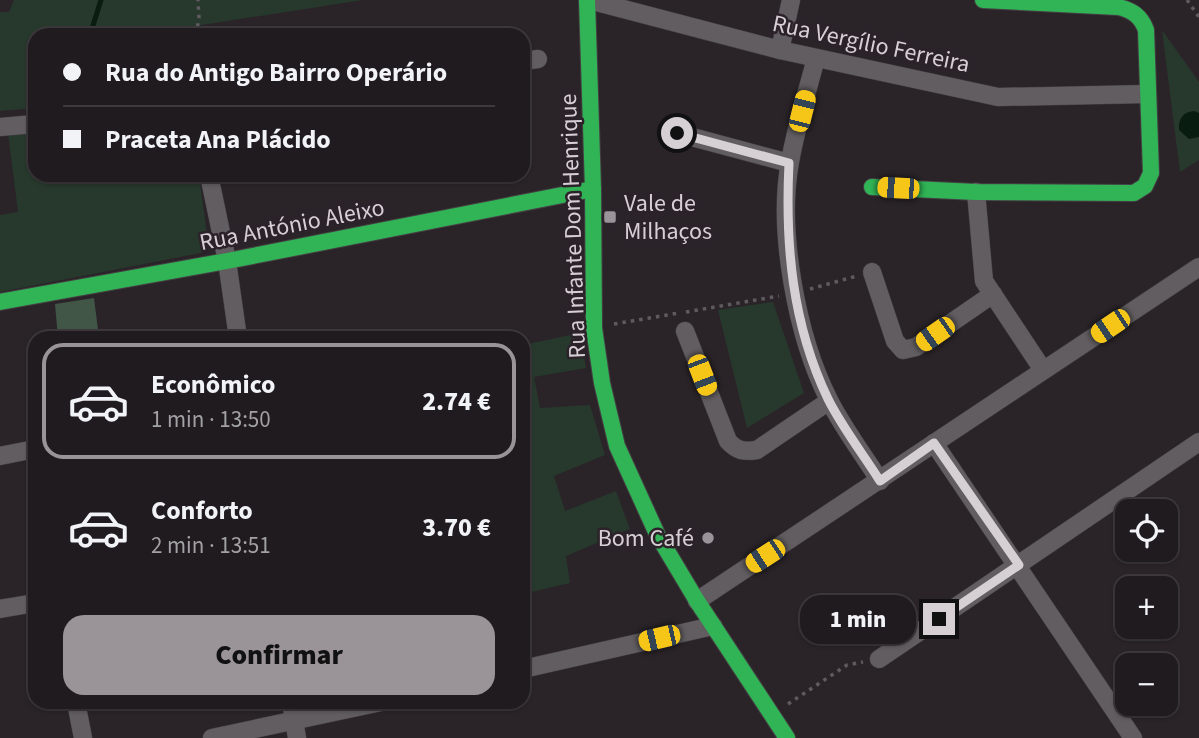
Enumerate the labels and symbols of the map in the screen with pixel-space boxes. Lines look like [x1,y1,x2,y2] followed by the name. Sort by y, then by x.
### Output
[769,6,973,82] street label: Rua Vergílio Ferreira
[787,88,818,134] car
[551,93,595,359] street label: Rua Infante Dom Henrique
[661,117,693,149] route start
[877,176,920,200] car
[624,186,712,249] place label: Vale de Milhaços
[197,190,387,260] street label: Rua António Aleixo
[602,209,618,225] marker: Vale de Milhaços
[1087,306,1134,346] car
[912,313,959,355] car
[685,352,720,398] car
[598,521,694,556] place label: Bom Café
[700,530,716,546] marker: Bom Café
[742,536,789,576] car
[799,594,914,644] callout: 1 min
[923,603,955,635] route end
[637,623,682,653] car

